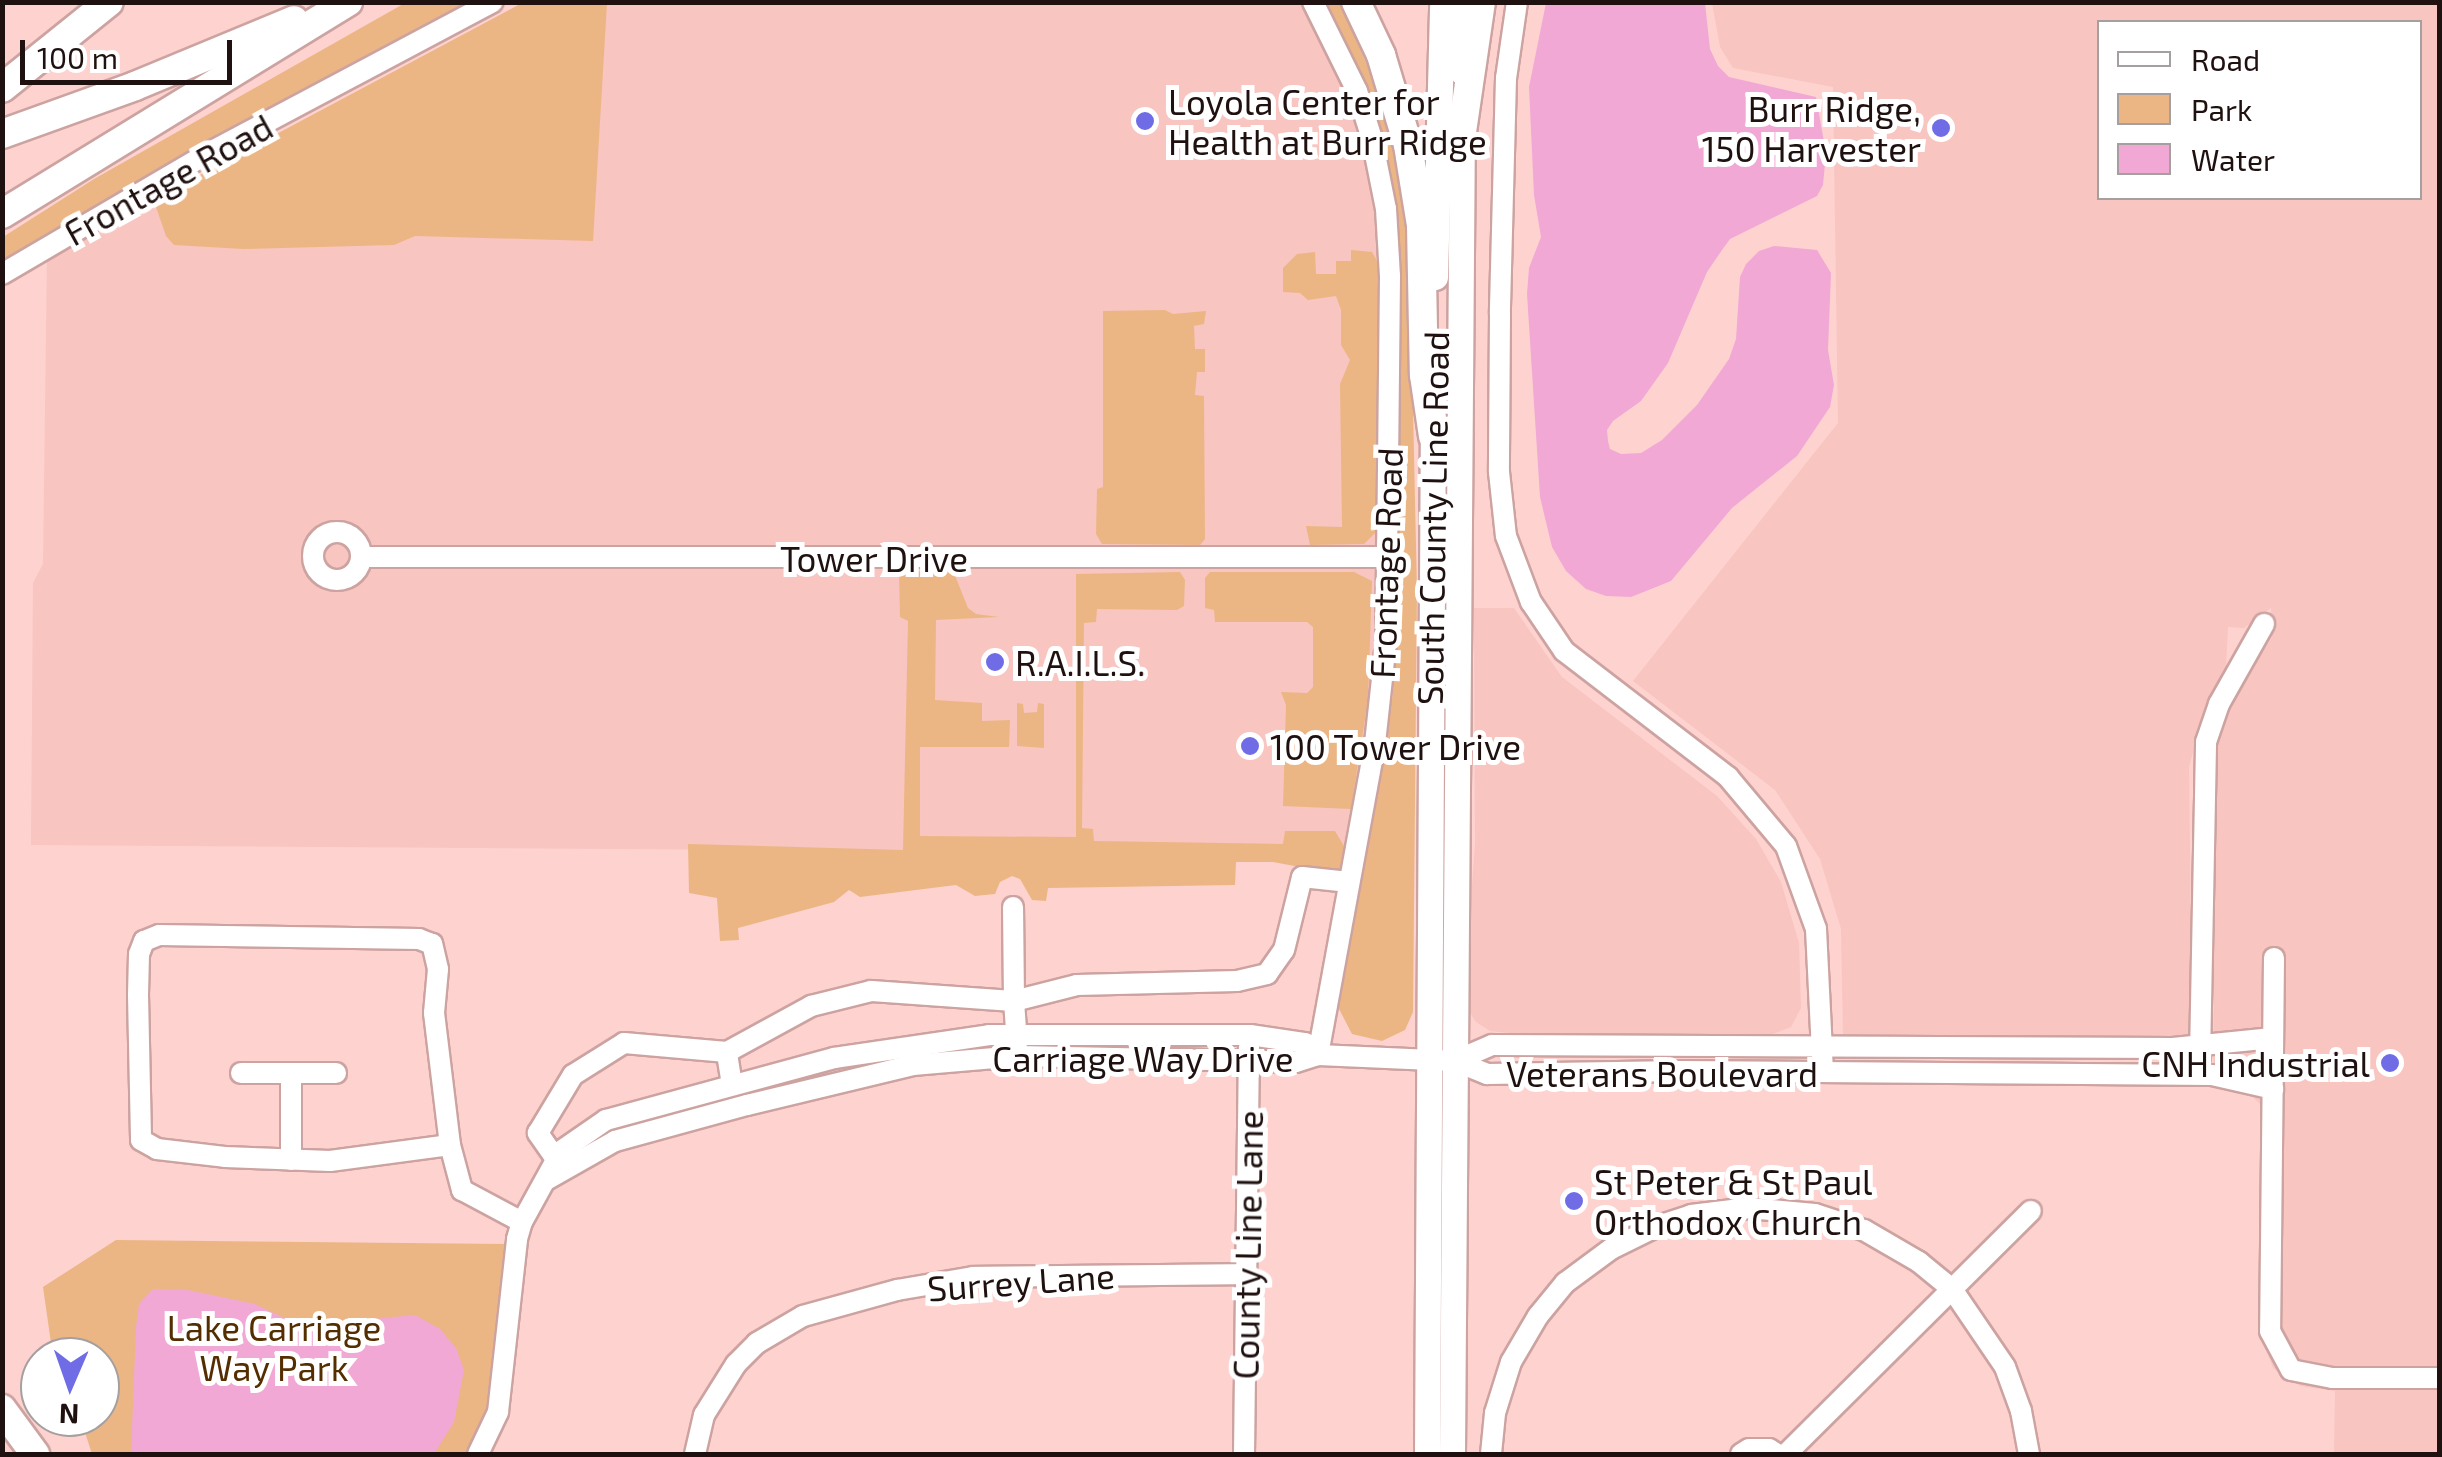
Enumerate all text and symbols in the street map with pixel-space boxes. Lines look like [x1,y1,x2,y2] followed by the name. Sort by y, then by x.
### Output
[25,20,238,82] scale bar
[2097,20,2422,200] legend
[37,39,118,75] text: 100 m
[2191,41,2260,77] text: Road
[1168,80,1487,162] place label: Loyola Center for Health at Burr Ridge
[1702,87,1921,169] place label: Burr Ridge, 150 Harvester
[2191,91,2252,127] text: Park
[57,105,279,253] street label: Frontage Road
[1132,108,1158,134] marker: Loyola Center for Health at Burr Ridge
[1930,117,1952,139] marker: Burr Ridge, 150 Harvester
[2191,141,2275,177] text: Water
[1408,330,1456,706] street label: South County Line Road
[1360,447,1410,679] street label: Frontage Road
[780,537,968,579] street label: Tower Drive
[1015,641,1145,683] place label: R.A.I.L.S.
[984,651,1006,673] marker: R.A.I.L.S.
[1270,725,1523,767] place label: 100 Tower Drive
[1239,735,1261,757] marker: 100 Tower Drive
[992,1037,1294,1079] street label: Carriage Way Drive
[2141,1042,2370,1084] place label: CNH Industrial
[1506,1052,1818,1094] street label: Veterans Boulevard
[2379,1052,2401,1074] marker: CNH Industrial
[1224,1110,1270,1380] street label: County Line Lane
[1594,1160,1873,1242] place label: St Peter & St Paul Orthodox Church
[1563,1190,1585,1212] marker: St Peter & St Paul Orthodox Church
[925,1253,1117,1309] street label: Surrey Lane
[167,1306,381,1388] park label: Lake Carriage Way Park
[20,1337,120,1437] north arrow
[58,1398,80,1432] text: N

